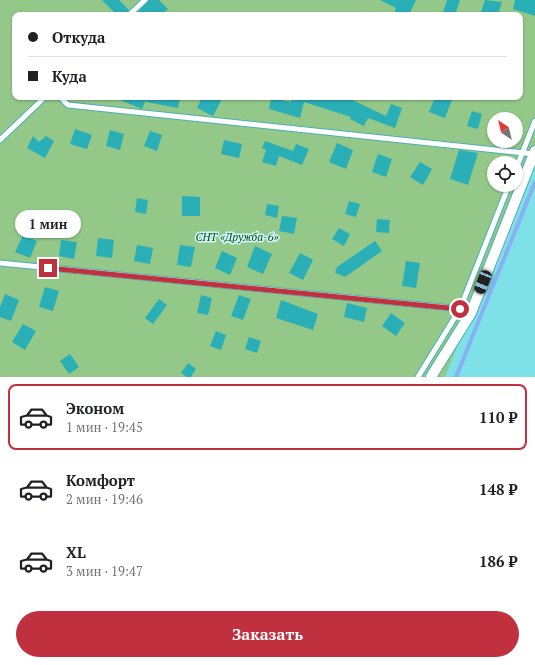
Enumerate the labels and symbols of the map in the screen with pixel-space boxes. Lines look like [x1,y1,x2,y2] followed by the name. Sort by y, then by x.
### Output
[487,112,523,148] north arrow
[15,210,81,238] callout: 1 мин
[195,230,279,244] park label: СНТ «Дружба-6»
[39,259,57,277] route end
[473,269,493,295] car
[451,300,469,318] route start

